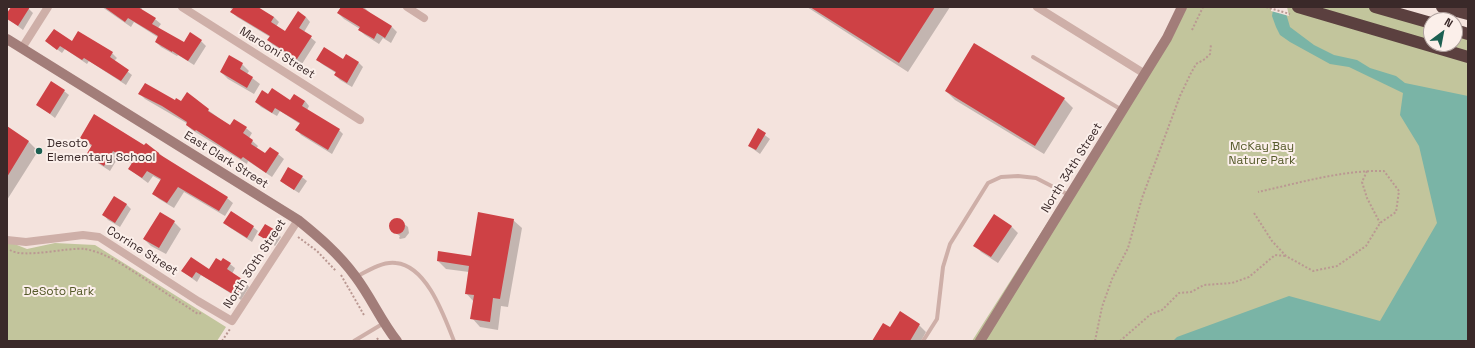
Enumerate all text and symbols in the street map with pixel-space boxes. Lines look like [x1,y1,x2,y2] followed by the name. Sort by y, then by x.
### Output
[1423,12,1463,52] north arrow
[1442,15,1456,31] text: N
[237,24,317,82] street label: Marconi Street
[1039,120,1105,216] street label: North 34th Street
[181,128,271,192] street label: East Clark Street
[47,137,155,165] place label: Desoto Elementary School
[1229,140,1295,168] park label: McKay Bay Nature Park
[34,146,44,156] marker: Desoto Elementary School
[221,217,289,311] street label: North 30th Street
[104,223,180,279] street label: Corrine Street
[24,285,94,299] park label: DeSoto Park

